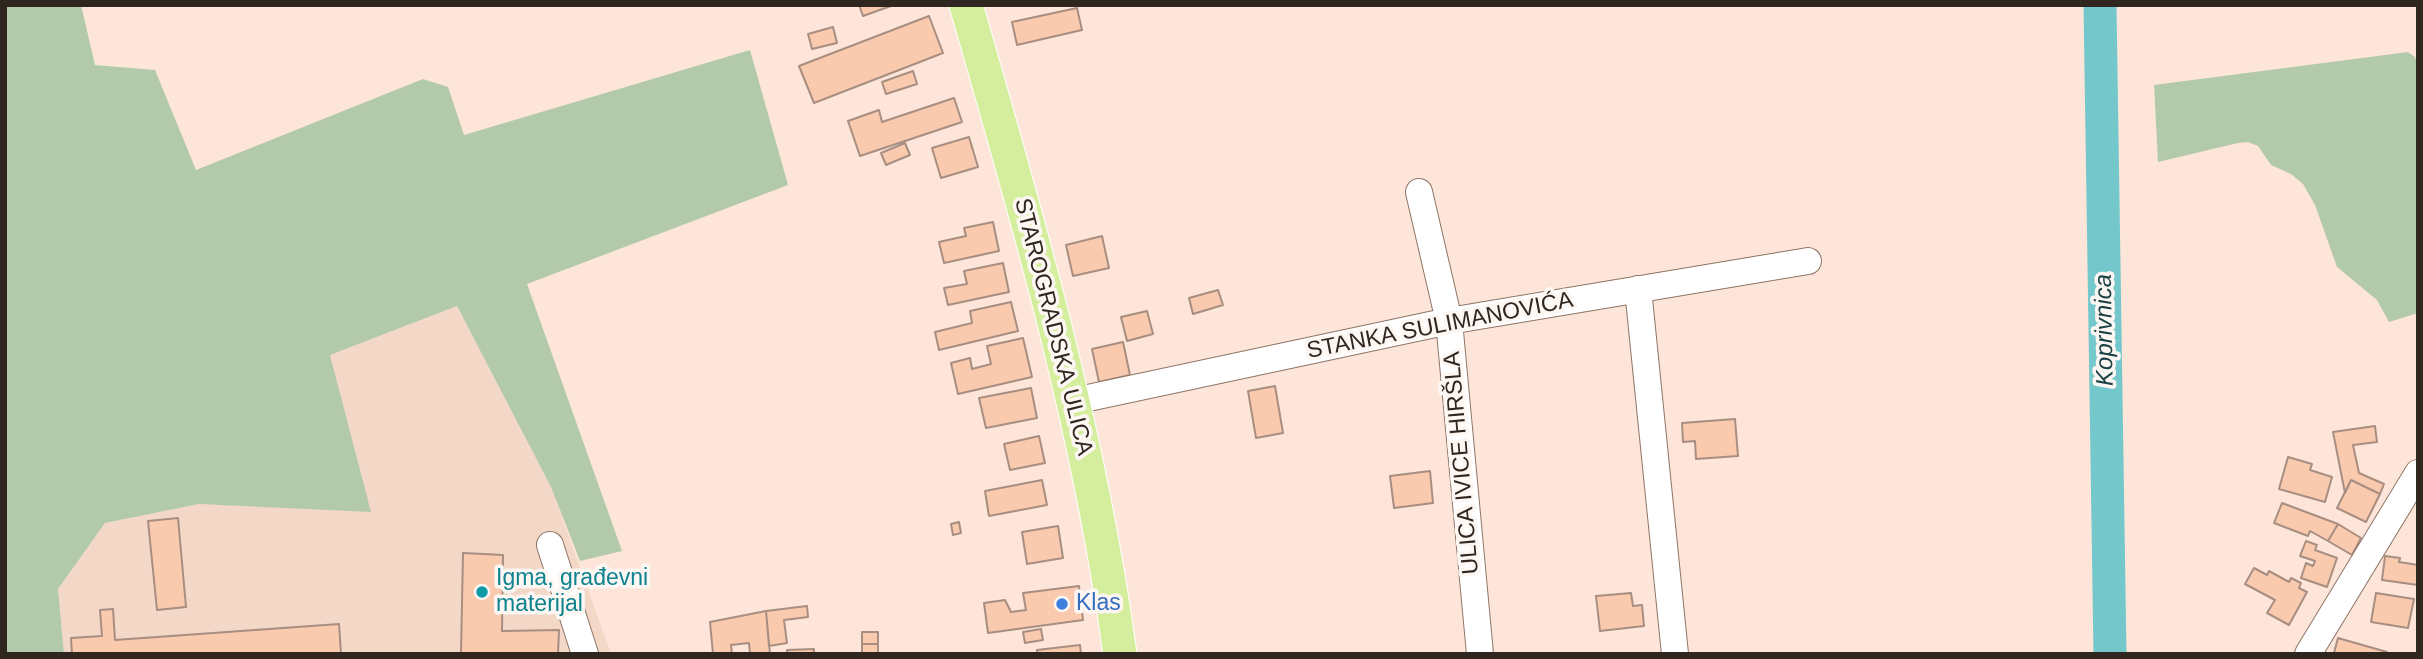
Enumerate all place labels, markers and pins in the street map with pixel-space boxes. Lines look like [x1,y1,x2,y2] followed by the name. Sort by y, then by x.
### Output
[496,565,648,619] place label: Igma, građevni materijal
[474,584,490,600] marker: Igma, građevni materijal
[1076,590,1121,618] place label: Klas
[1054,596,1070,612] marker: Klas

